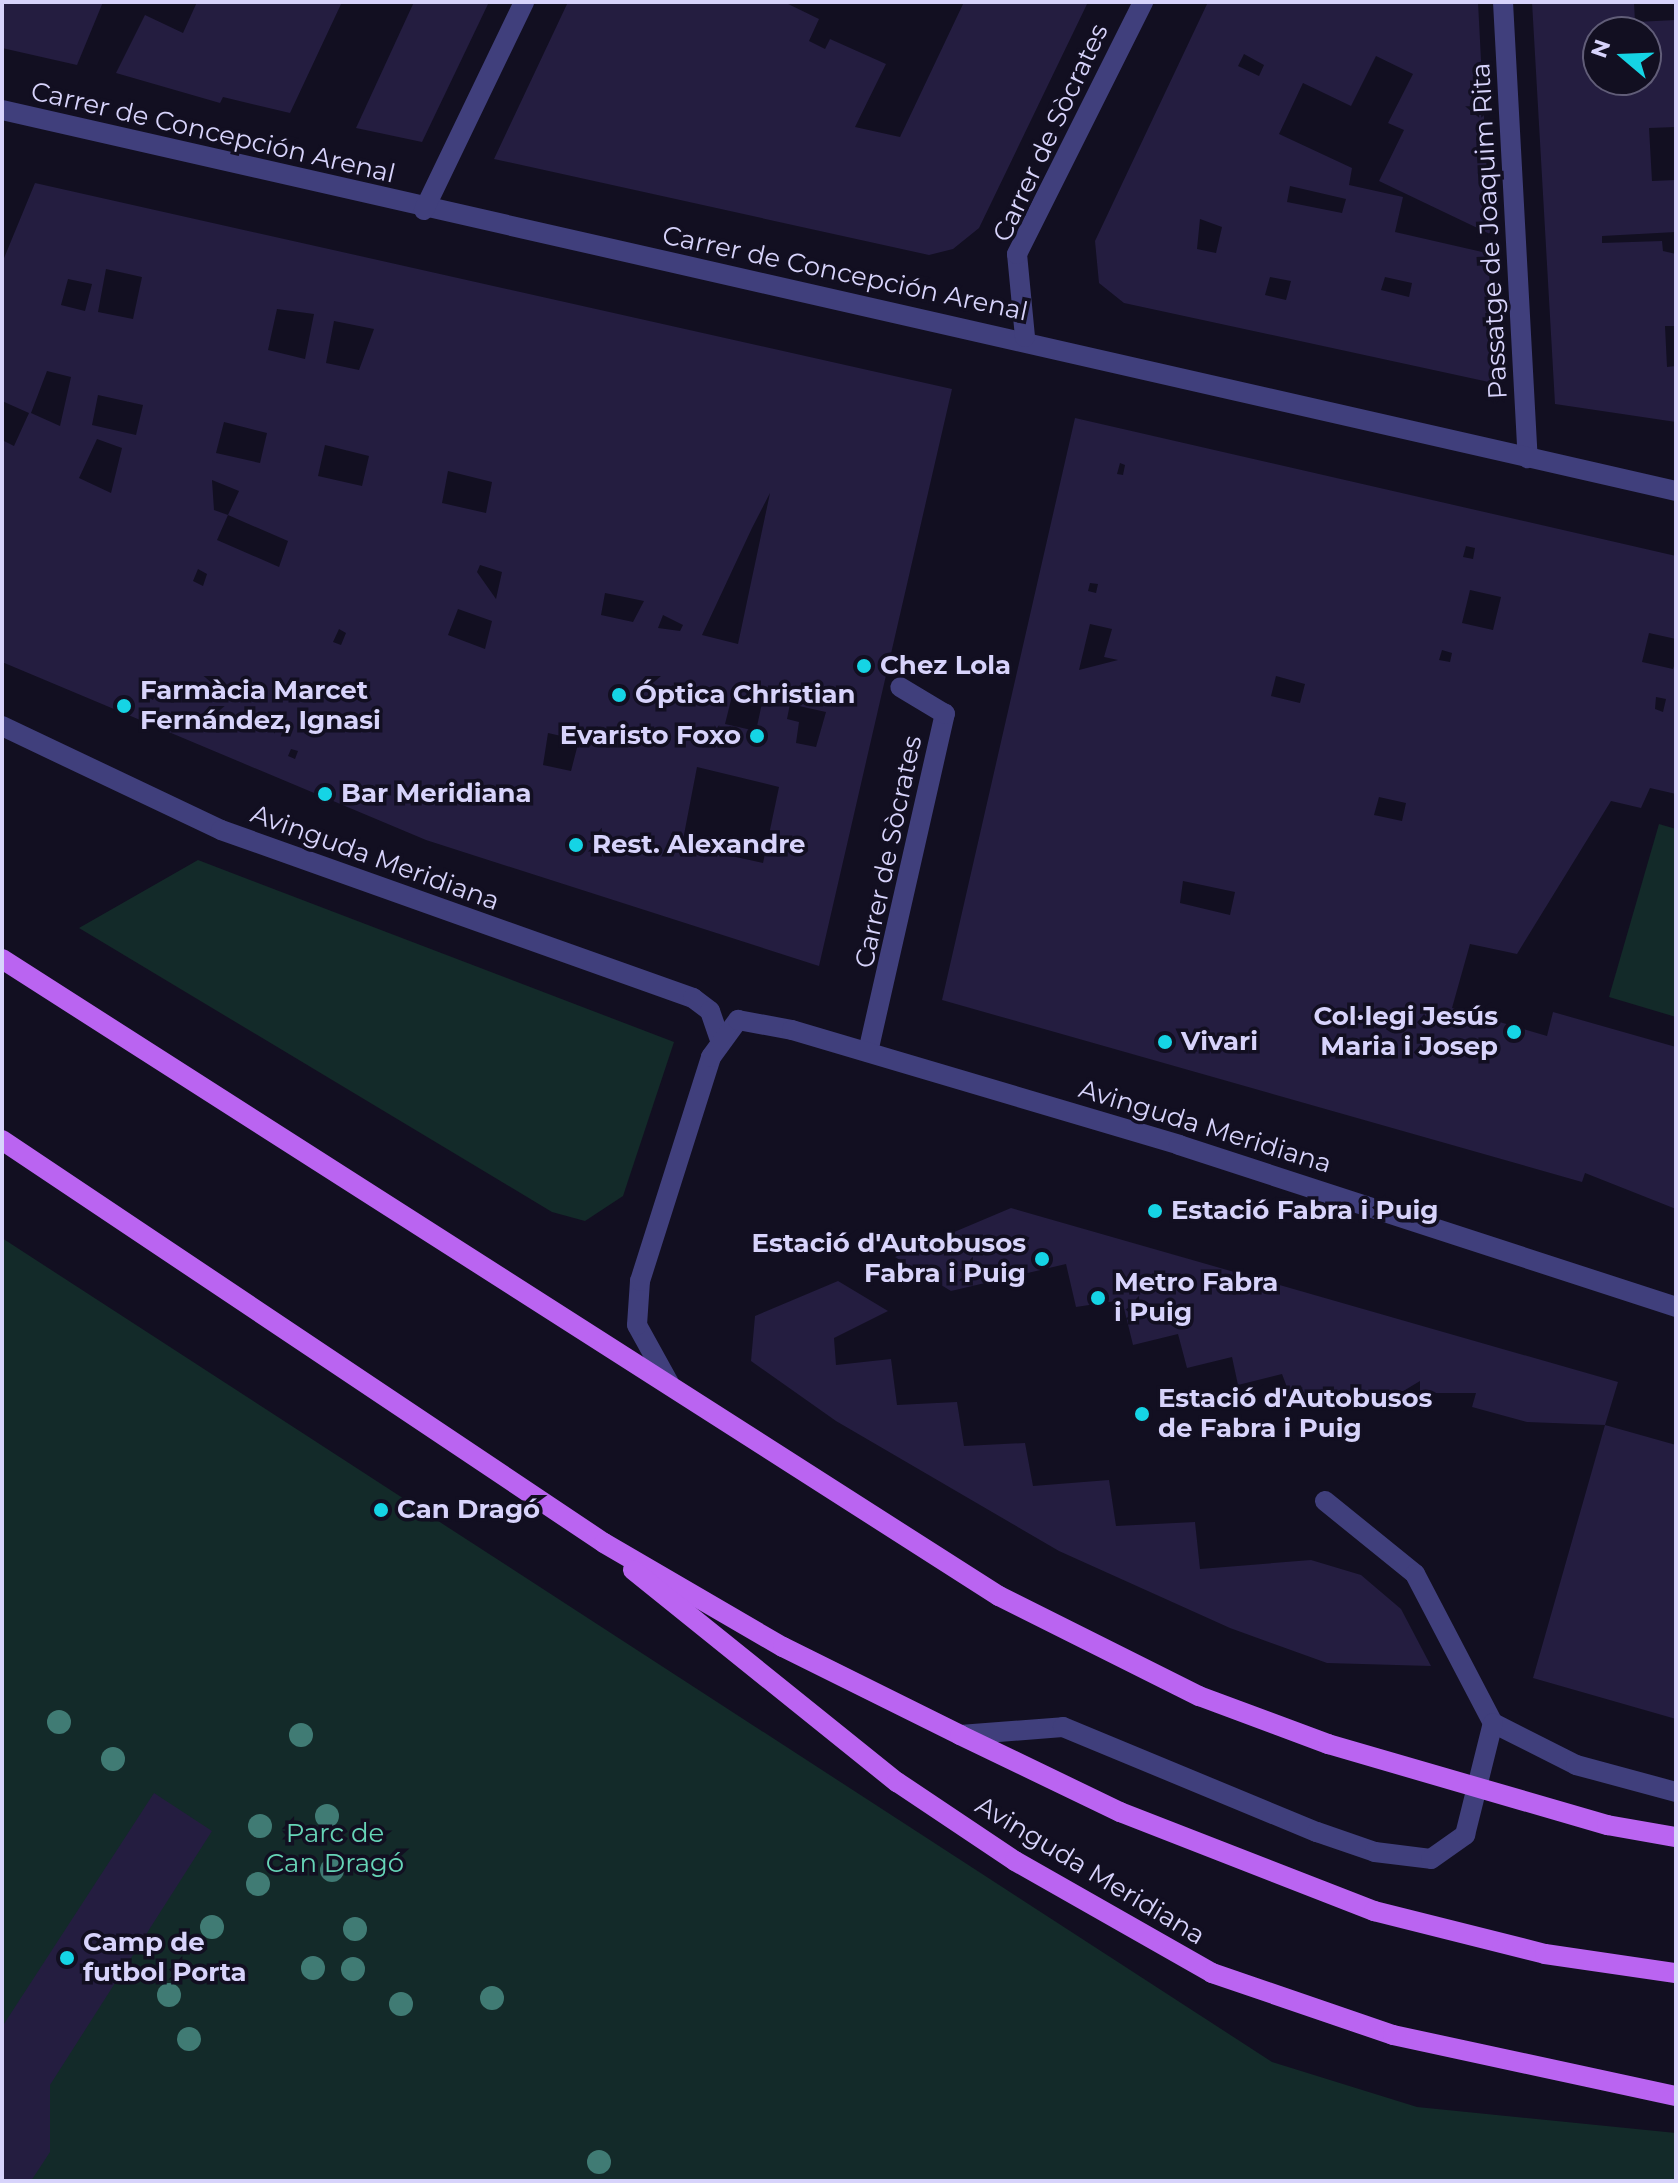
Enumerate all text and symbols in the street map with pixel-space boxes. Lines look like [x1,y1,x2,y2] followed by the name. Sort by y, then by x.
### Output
[1582,16,1662,96] north arrow
[987,19,1115,247] street label: Carrer de Sòcrates
[1585,36,1616,61] text: N
[1466,62,1514,400] street label: Passatge de Joaquim Rita
[28,76,398,190] street label: Carrer de Concepción Arenal
[659,220,1031,328] street label: Carrer de Concepción Arenal
[880,650,1011,682] place label: Chez Lola
[855,657,873,675] marker: Chez Lola
[140,675,381,736] place label: Farmàcia Marcet Fernández, Ignasi
[635,679,855,711] place label: Óptica Christian
[610,686,628,704] marker: Óptica Christian
[115,697,133,715] marker: Farmàcia Marcet Fernández, Ignasi
[560,720,741,752] place label: Evaristo Foxo
[748,727,766,745] marker: Evaristo Foxo
[849,733,929,971] street label: Carrer de Sòcrates
[341,778,532,810] place label: Bar Meridiana
[316,785,334,803] marker: Bar Meridiana
[246,798,504,918] street label: Avinguda Meridiana
[592,829,806,861] place label: Rest. Alexandre
[567,836,585,854] marker: Rest. Alexandre
[1313,1001,1498,1062] place label: Col·legi Jesús Maria i Josep
[1505,1023,1523,1041] marker: Col·legi Jesús Maria i Josep
[1181,1026,1258,1058] place label: Vivari
[1156,1033,1174,1051] marker: Vivari
[1075,1074,1335,1180] street label: Avinguda Meridiana
[1171,1195,1439,1227] place label: Estació Fabra i Puig
[1146,1202,1164,1220] marker: Estació Fabra i Puig
[752,1228,1026,1290] place label: Estació d'Autobusos Fabra i Puig
[1033,1250,1051,1268] marker: Estació d'Autobusos Fabra i Puig
[1114,1267,1278,1328] place label: Metro Fabra i Puig
[1089,1289,1107,1307] marker: Metro Fabra i Puig
[1158,1383,1432,1444] place label: Estació d'Autobusos de Fabra i Puig
[1133,1405,1151,1423] marker: Estació d'Autobusos de Fabra i Puig
[397,1494,540,1526] place label: Can Dragó
[372,1501,390,1519] marker: Can Dragó
[970,1790,1210,1952] street label: Avinguda Meridiana
[266,1818,404,1880] park label: Parc de Can Dragó
[83,1927,247,1988] place label: Camp de futbol Porta
[58,1949,76,1967] marker: Camp de futbol Porta

